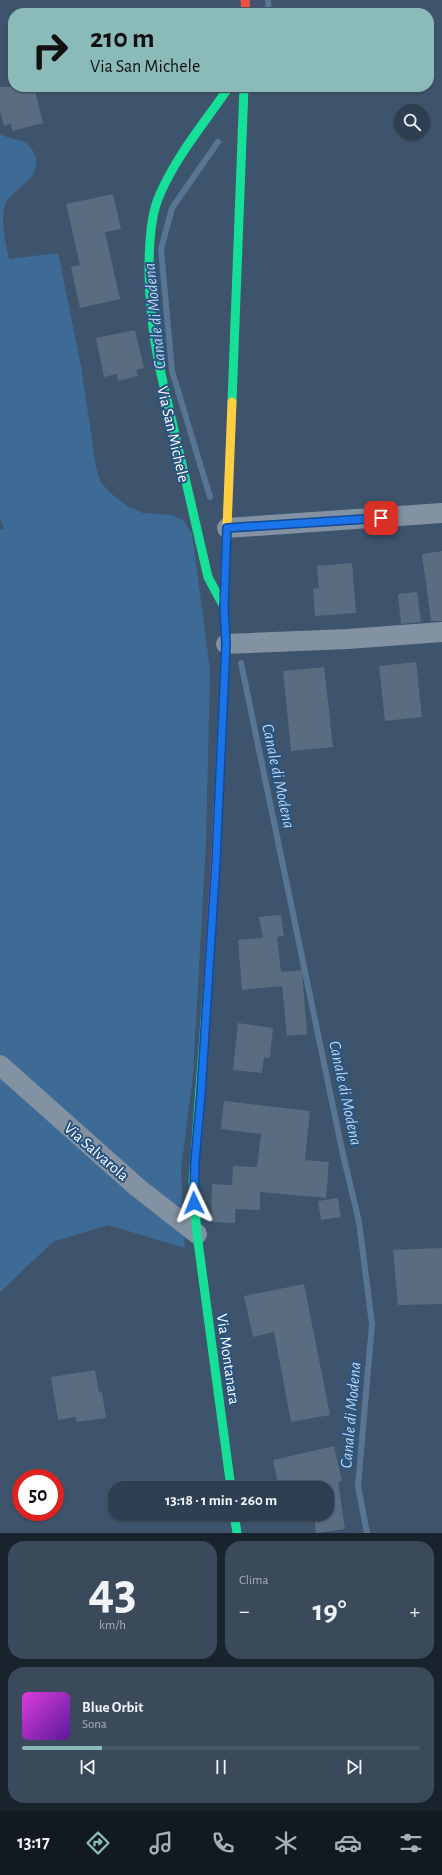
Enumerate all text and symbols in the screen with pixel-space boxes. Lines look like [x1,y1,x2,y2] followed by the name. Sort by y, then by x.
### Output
[24,24,76,76] icon: right
[90,25,155,53] text: 210 m
[90,58,200,76] text: Via San Michele
[394,104,430,140] map controls
[394,104,430,140] button: search
[140,262,169,370] water label: Canale di Modena
[154,385,192,484] street label: Via San Michele
[364,501,398,535] pin
[370,507,392,529] icon: arrive
[259,722,298,830] water label: Canale di Modena
[326,1039,365,1147] water label: Canale di Modena
[61,1120,132,1184] street label: Via Salvarola
[173,1182,215,1224] position arrow
[214,1313,242,1406] street label: Via Montanara
[337,1361,364,1469] water label: Canale di Modena
[12,1469,64,1521] speed limit sign: 50
[165,1493,277,1508] text: 13:18 · 1 min · 260 m
[88,1566,137,1618] text: 43
[239,1574,269,1587] text: Clima
[312,1596,347,1626] text: 19°
[239,1600,250,1622] text: −
[409,1600,420,1622] text: +
[99,1619,126,1632] text: km/h
[82,1700,143,1715] text: Blue Orbit
[82,1718,107,1731] text: Sona
[77,1756,99,1778] icon: previous
[210,1756,232,1778] icon: pause
[343,1756,365,1778] icon: next
[84,1829,112,1857] icon: directions
[147,1829,175,1857] icon: music
[209,1829,237,1857] icon: phone
[272,1829,300,1857] icon: climate
[334,1829,362,1857] icon: car
[397,1829,425,1857] icon: filters
[17,1834,50,1852] text: 13:17

